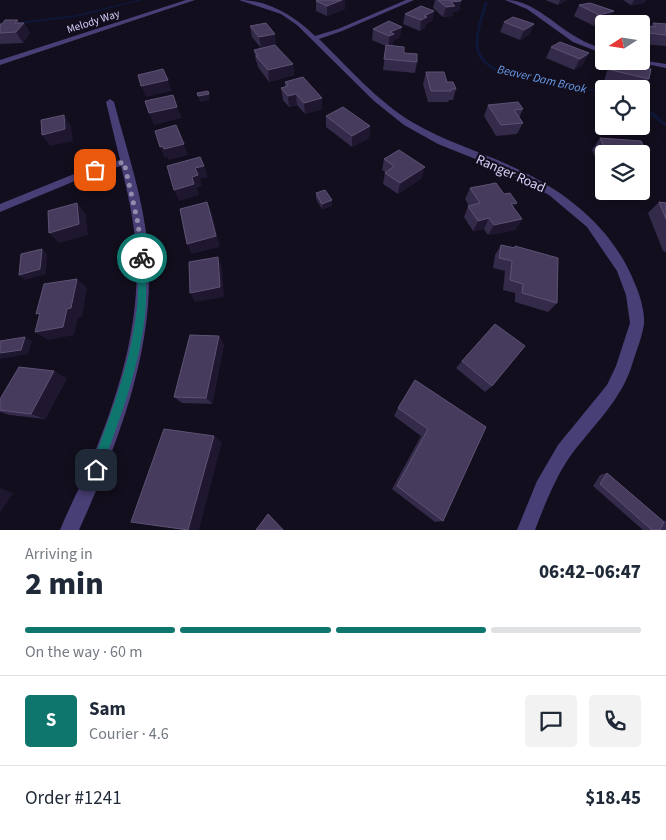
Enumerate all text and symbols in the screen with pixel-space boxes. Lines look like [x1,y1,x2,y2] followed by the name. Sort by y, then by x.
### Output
[65,6,122,37] street label: Melody Way
[595,15,650,70] north arrow
[595,15,650,200] map controls
[496,61,588,98] water label: Beaver Dam Brook
[595,80,650,135] button: locate
[595,145,650,200] button: layers
[74,149,116,191] pin
[473,150,549,198] street label: Ranger Road
[81,156,109,184] icon: bag
[117,233,167,283] courier
[128,244,156,272] icon: bike
[75,449,117,491] pin
[82,456,110,484] icon: home
[25,543,93,565] text: Arriving in
[539,559,641,586] text: 06:42–06:47
[25,561,104,607] text: 2 min
[25,641,142,663] text: On the way · 60 m
[525,695,577,747] button: chat
[589,695,641,747] button: phone
[89,696,126,723] text: Sam
[46,707,56,734] text: S
[89,723,169,745] text: Courier · 4.6
[25,785,122,812] text: Order #1241
[585,785,641,812] text: $18.45

